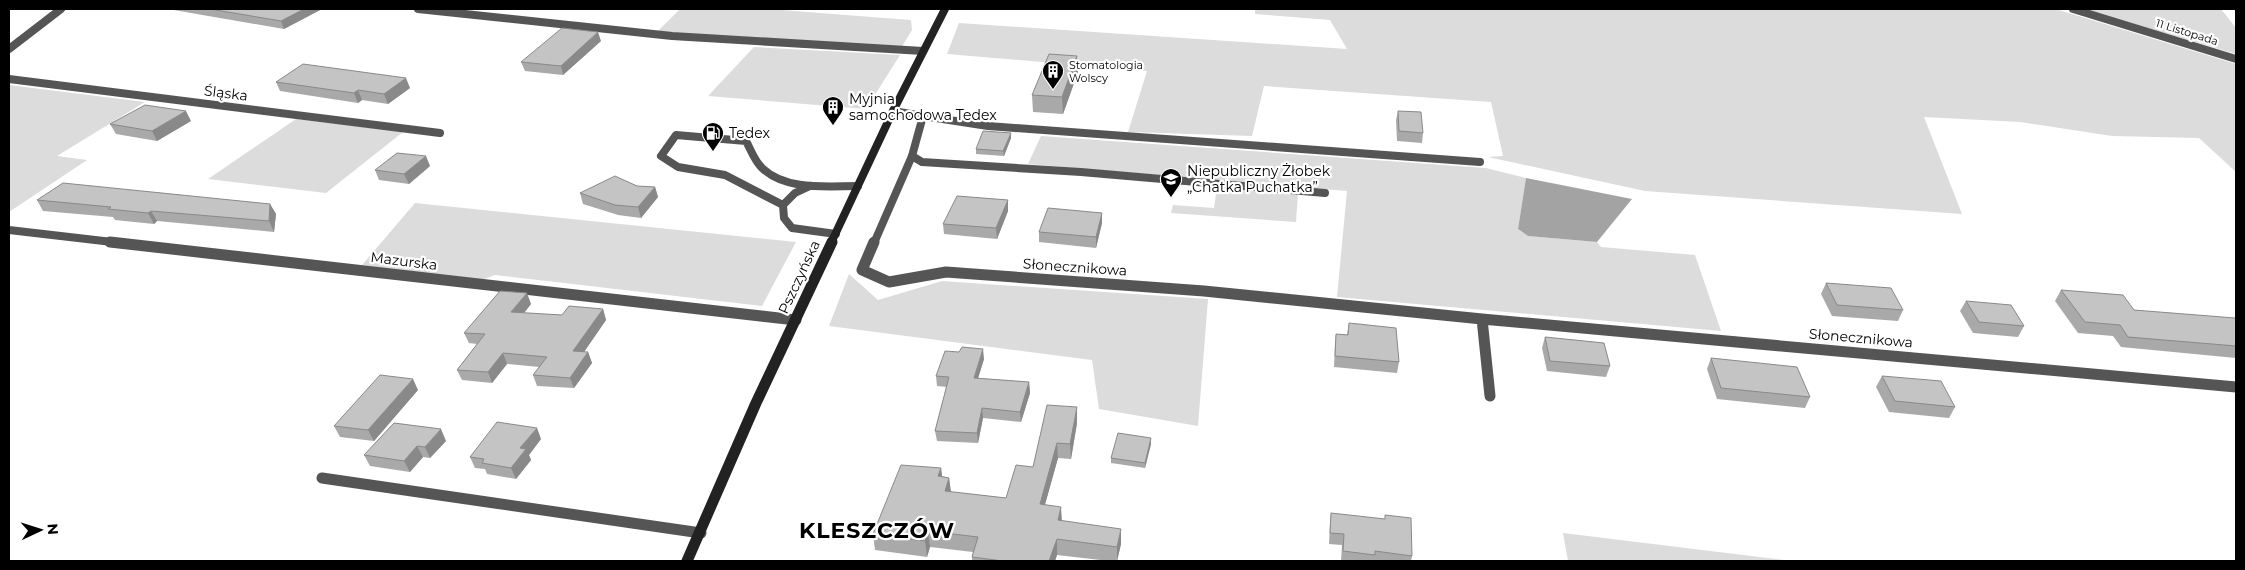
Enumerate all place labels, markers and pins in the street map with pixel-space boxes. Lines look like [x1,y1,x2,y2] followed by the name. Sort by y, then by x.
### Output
[1069,58,1143,85] place label: Stomatologia Wolscy
[1041,59,1065,90] building icon: Stomatologia Wolscy
[849,90,997,124] place label: Myjnia samochodowa Tedex
[821,95,845,126] building icon: Myjnia samochodowa Tedex
[701,121,725,152] fuel station icon: Tedex
[729,124,770,142] place label: Tedex
[1187,162,1331,196] place label: Niepubliczny Żłobek „Chatka Puchatka”
[1159,167,1183,198] school or university icon: Niepubliczny Żłobek „Chatka Puchatka”

